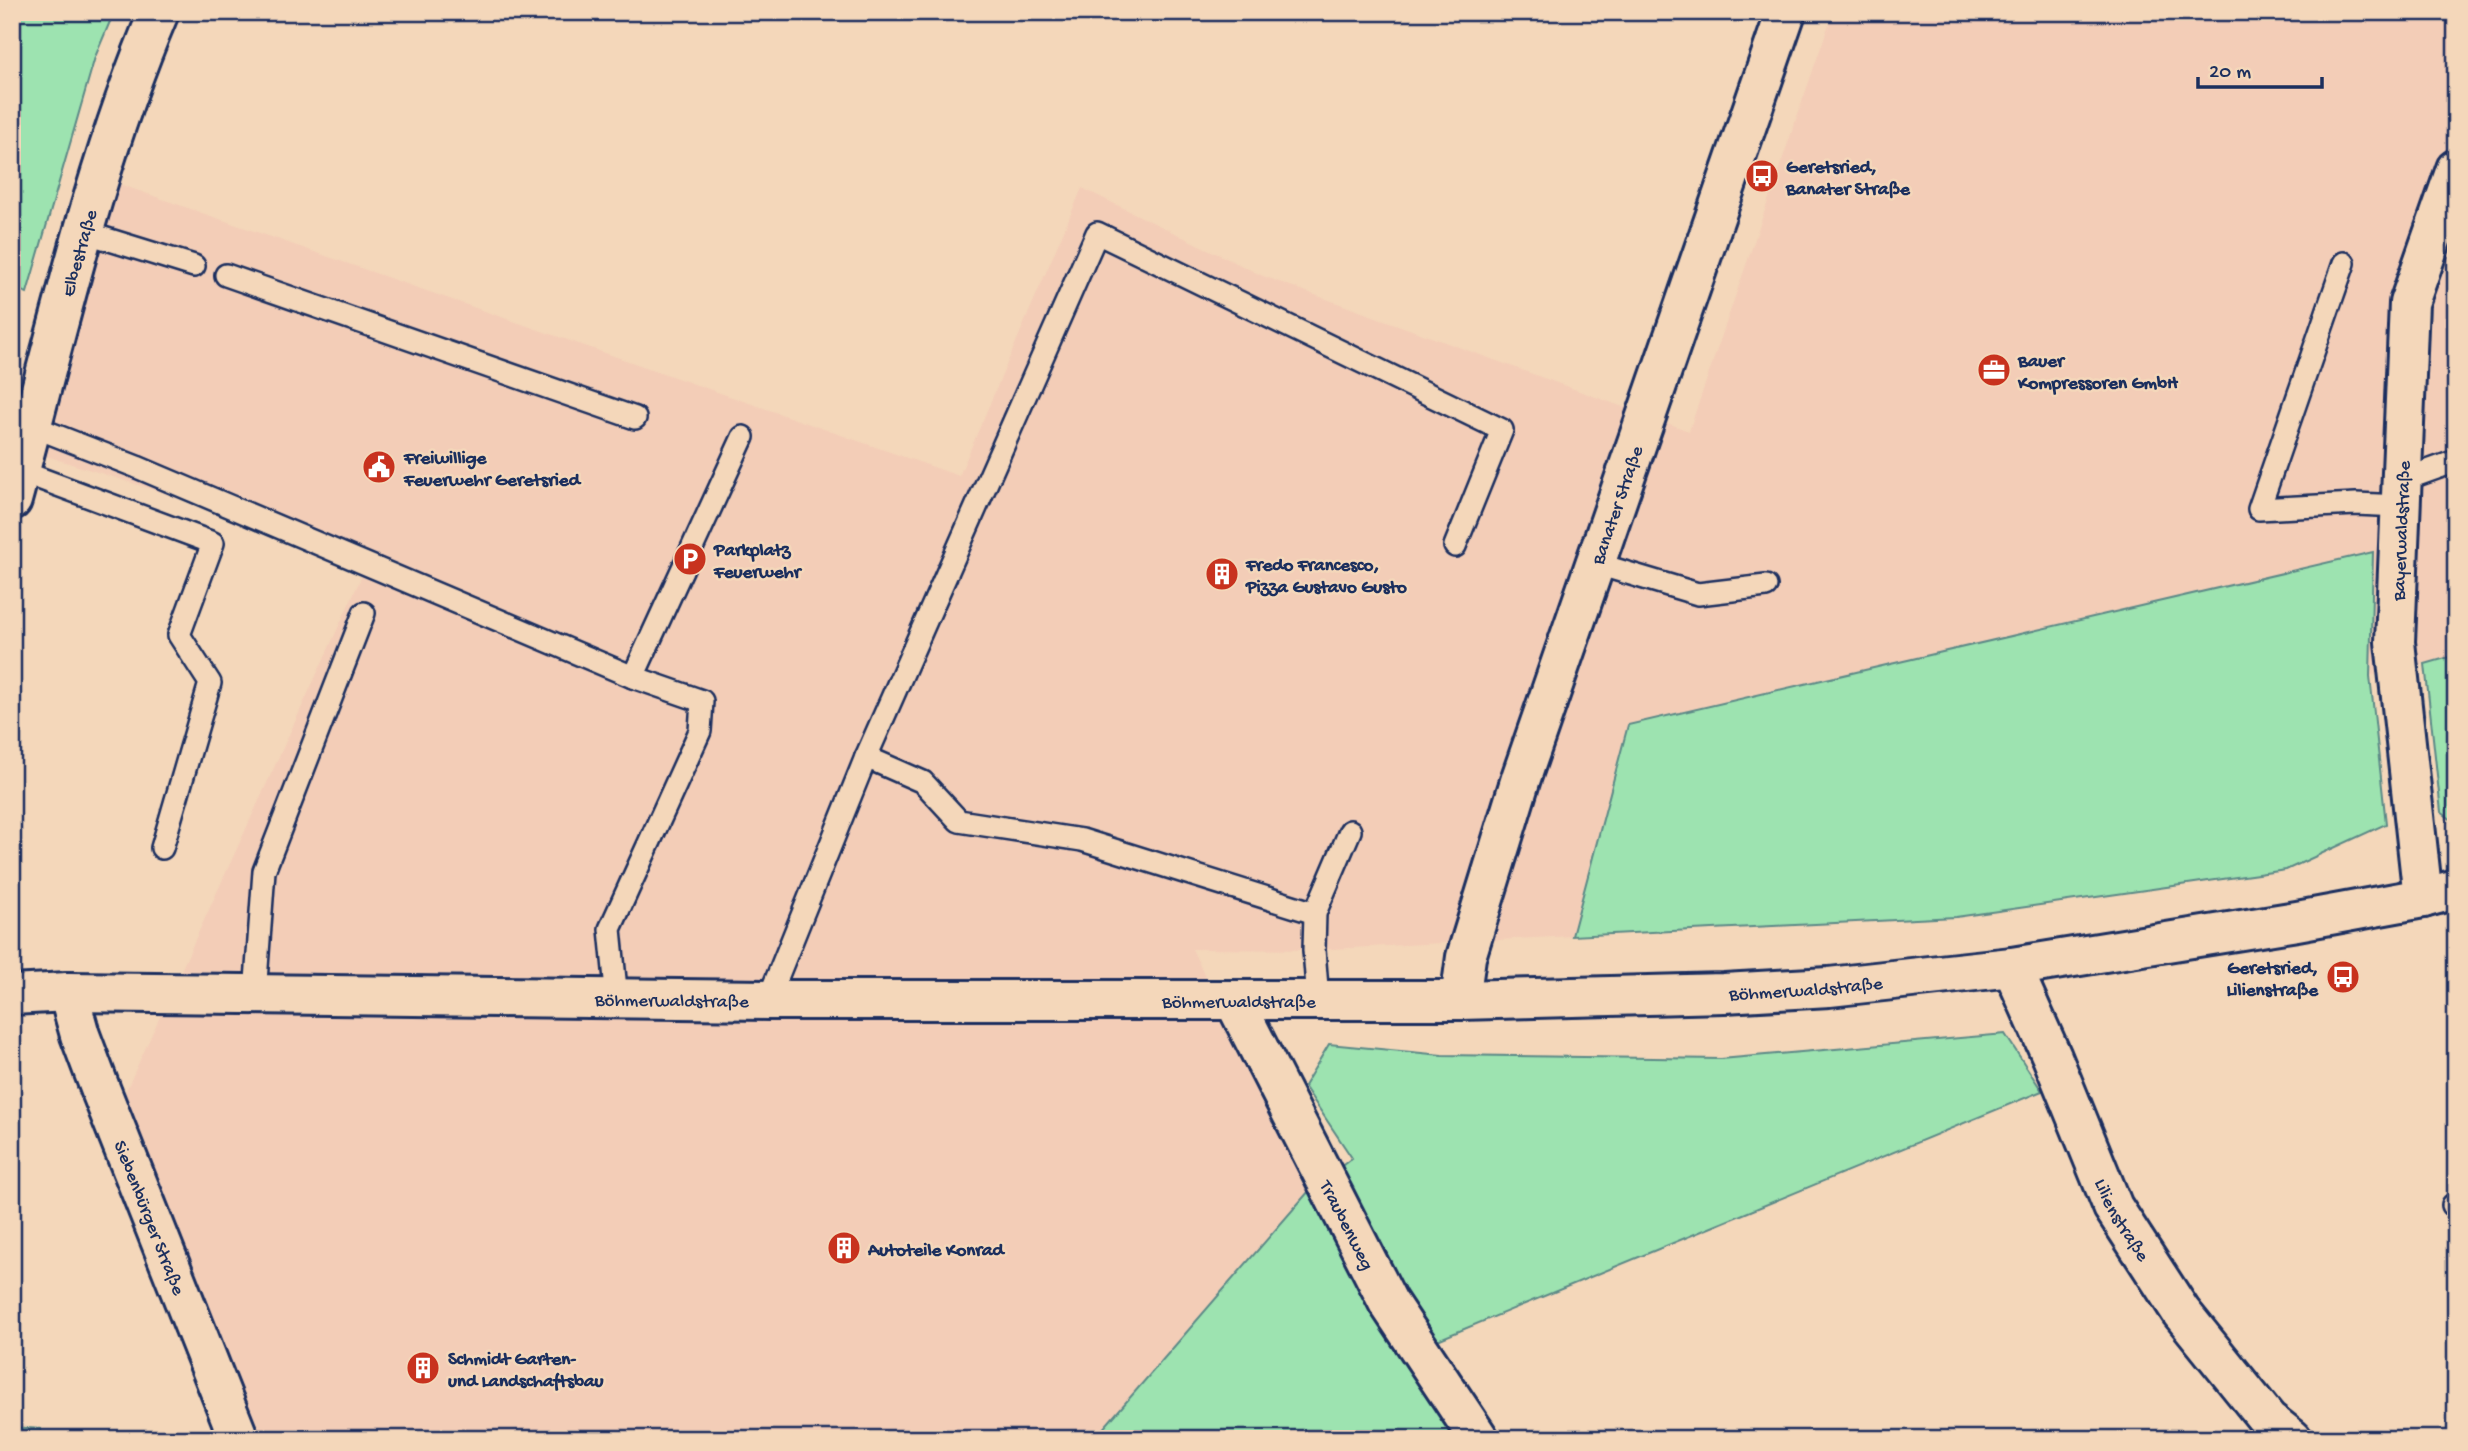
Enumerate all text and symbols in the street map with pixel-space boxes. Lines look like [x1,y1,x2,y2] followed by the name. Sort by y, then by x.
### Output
[2198,46,2323,90] scale bar
[2209,61,2251,86] text: 20 m
[1743,157,1781,195] bus stop icon: Geretsried, Banater Straße
[1785,157,1911,202] place label: Geretsried, Banater Straße
[58,207,104,300] street label: Elbestraße
[1975,351,2013,389] office icon: Bauer Kompressoren GmbH
[2017,351,2179,396] place label: Bauer Kompressoren GmbH
[1587,443,1650,569] street label: Banater Straße
[360,448,398,486] public building icon: Freiwillige Feuerwehr Geretsried
[403,448,582,493] place label: Freiwillige Feuerwehr Geretsried
[2389,460,2417,602] street label: Bayerwaldstraße
[671,540,709,578] parking icon: Parkplatz Feuerwehr
[713,540,803,585] place label: Parkplatz Feuerwehr
[1203,555,1241,593] building icon: Fredo Francesco, Pizza Gustavo Gusto
[1245,555,1407,600] place label: Fredo Francesco, Pizza Gustavo Gusto
[2226,958,2319,1003] place label: Geretsried, Lilienstraße
[2324,958,2362,996] bus stop icon: Geretsried, Lilienstraße
[1727,973,1884,1008] street label: Böhmerwaldstraße
[594,990,749,1015] street label: Böhmerwaldstraße
[1161,992,1316,1015] street label: Böhmerwaldstraße
[107,1138,189,1299] street label: Siebenbürger Straße
[1312,1176,1378,1275] street label: Traubenweg
[2088,1176,2153,1267] street label: Lilienstraße
[825,1229,863,1267] building icon: Autoteile Konrad
[867,1240,1006,1263] place label: Autoteile Konrad
[404,1349,442,1387] building icon: Schmidt Garten- und Landschaftsbau
[448,1349,604,1394] place label: Schmidt Garten- und Landschaftsbau

